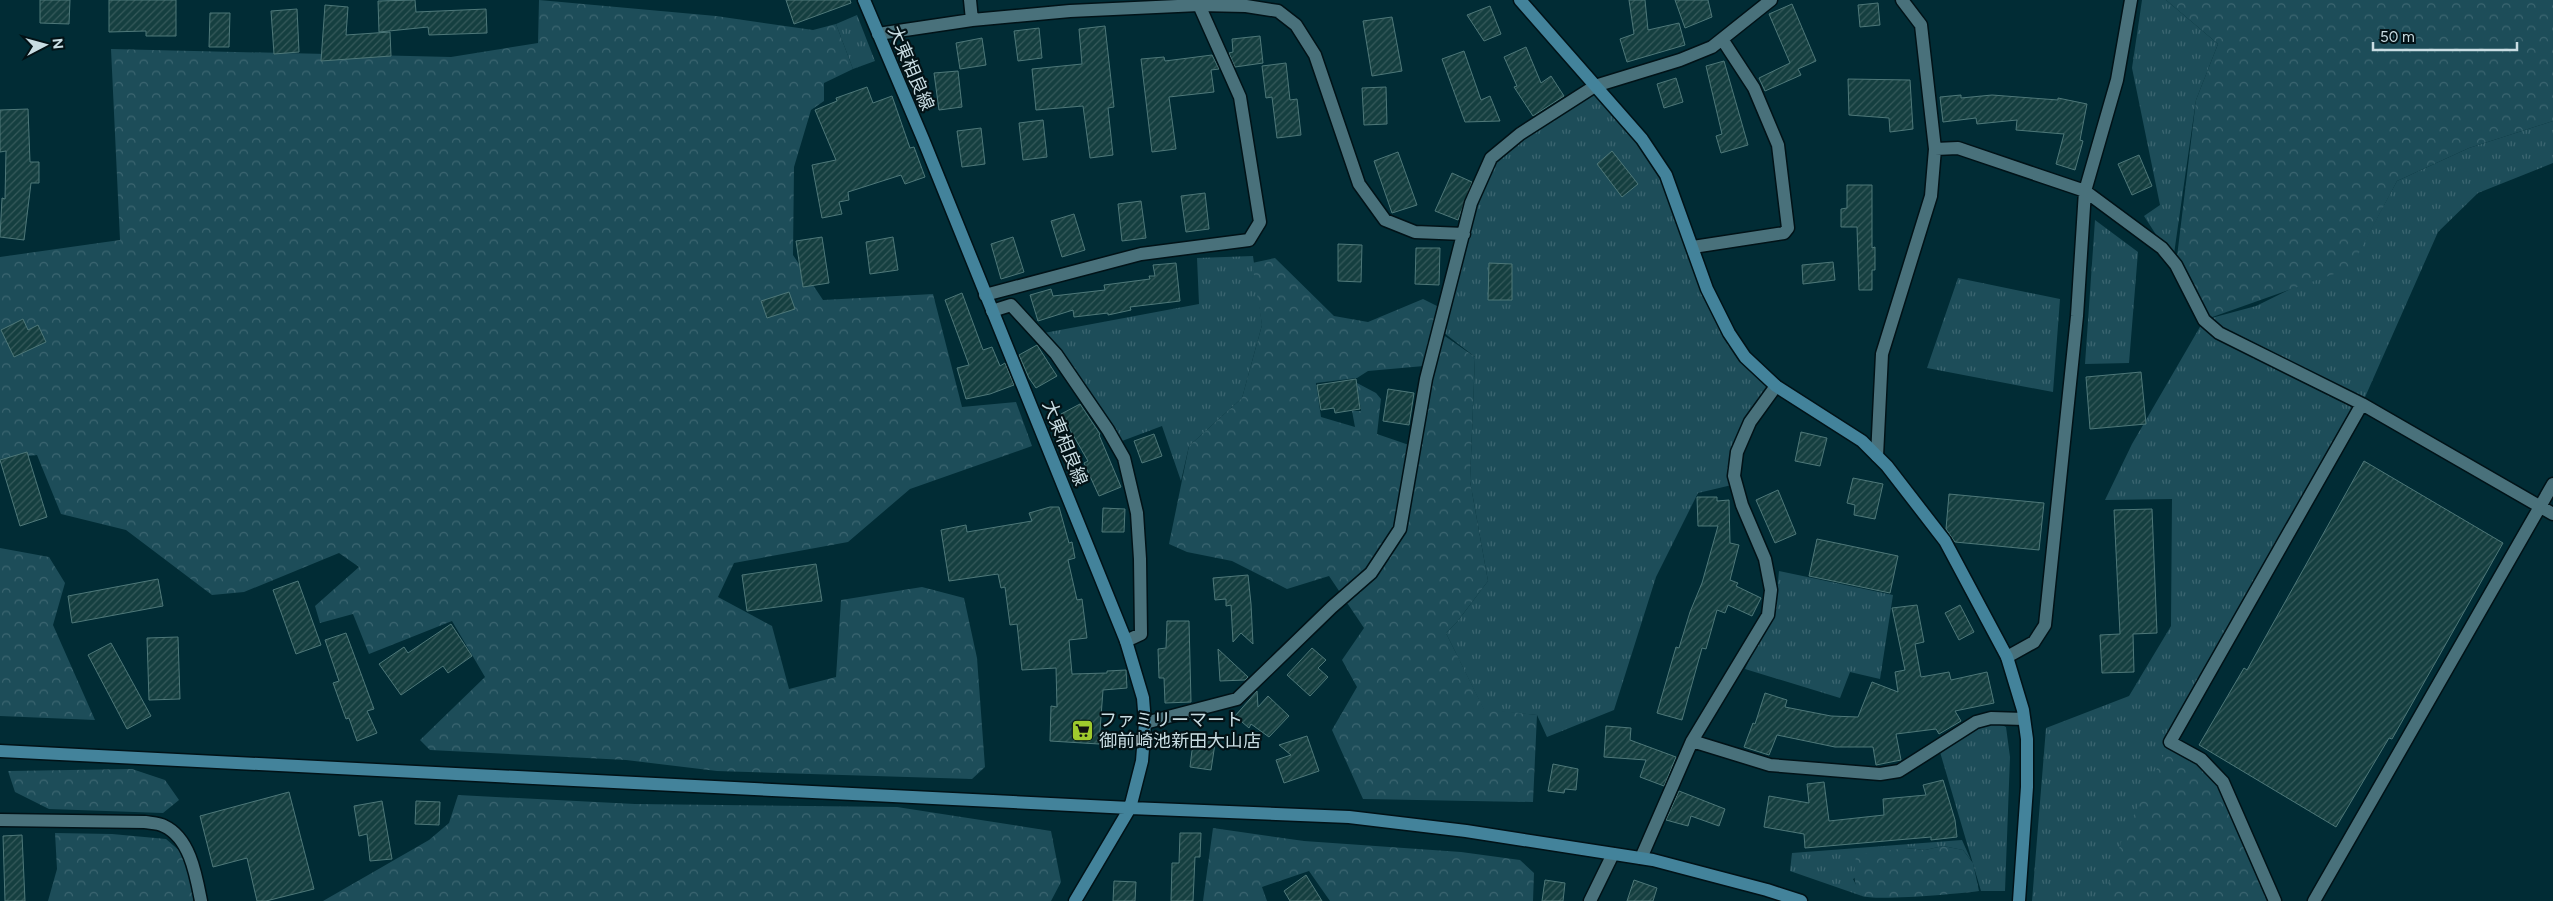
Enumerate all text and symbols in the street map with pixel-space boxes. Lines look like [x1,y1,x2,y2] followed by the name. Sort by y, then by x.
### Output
[20,20,70,70] north arrow
[2373,20,2517,52] scale bar
[883,22,939,114] street label: 大東相良線
[2380,28,2415,46] text: 50 m
[48,37,66,50] text: N
[1038,397,1092,489] street label: 大東相良線
[1099,709,1261,752] place label: ファミリーマート 御前崎池新田大山店
[1071,718,1095,742] supermarket icon: ファミリーマート 御前崎池新田大山店

